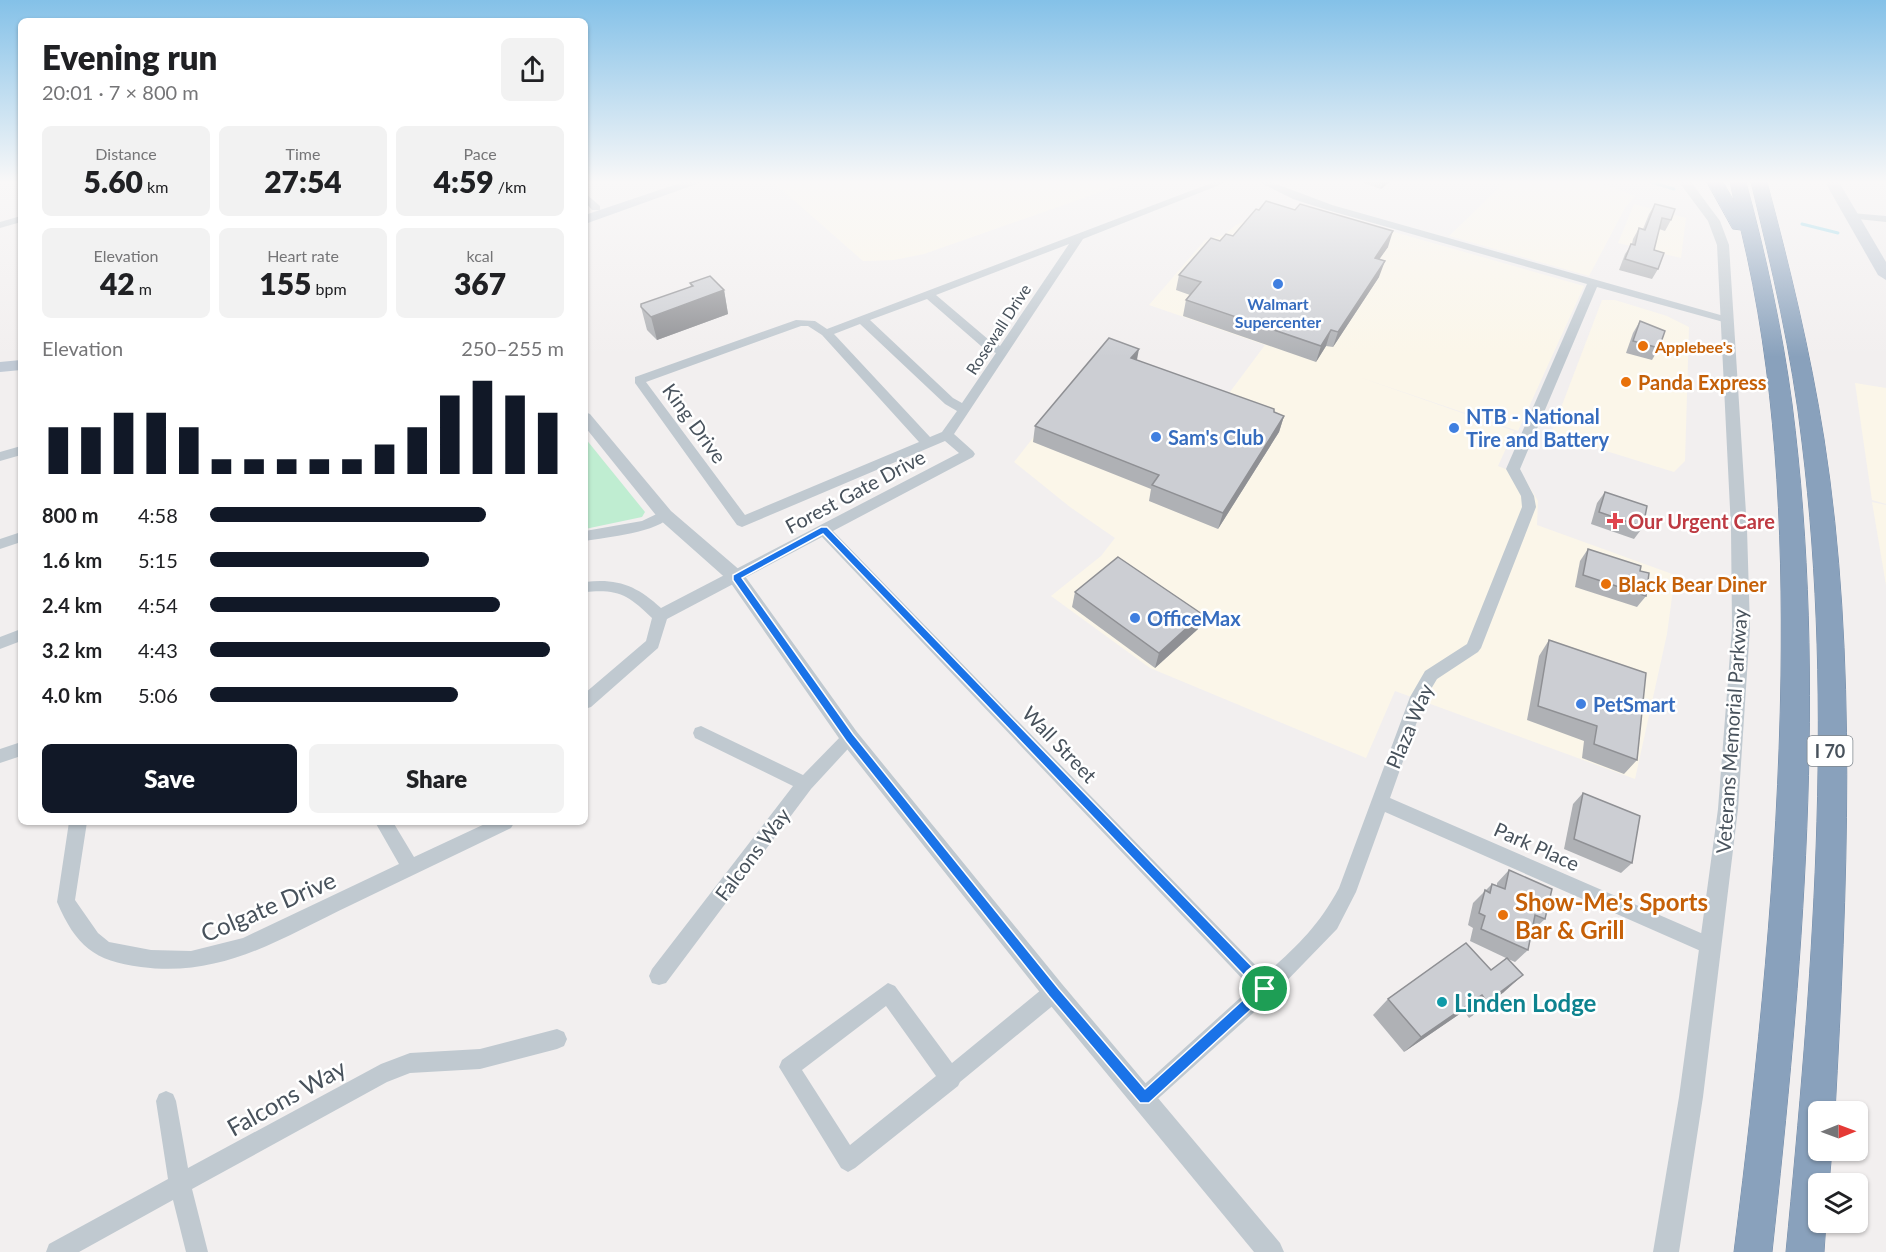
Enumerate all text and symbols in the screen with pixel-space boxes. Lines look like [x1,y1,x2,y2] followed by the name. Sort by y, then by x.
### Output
[42,37,217,77] text: Evening run
[501,38,564,101] button: share
[42,80,199,104] text: 20:01 · 7 × 800 m
[95,144,157,163] text: Distance
[286,144,320,163] text: Time
[463,144,497,163] text: Pace
[84,163,143,199] text: 5.60
[264,163,342,199] text: 27:54
[434,163,494,199] text: 4:59
[143,177,168,196] text: km
[494,177,526,196] text: /km
[94,246,159,265] text: Elevation
[267,246,339,265] text: Heart rate
[466,246,494,265] text: kcal
[100,265,135,301] text: 42
[259,265,312,301] text: 155
[454,265,506,301] text: 367
[1271,277,1285,291] marker: Walmart Supercenter
[135,279,152,298] text: m
[312,279,347,298] text: bpm
[962,280,1034,378] street label: Rosewall Drive
[1235,294,1321,331] place label: Walmart Supercenter
[42,336,123,360] text: Elevation
[461,336,564,360] text: 250–255 m
[1654,337,1733,356] place label: Applebee's
[1636,339,1650,353] marker: Applebee's
[1638,370,1767,394] place label: Panda Express
[1619,375,1633,389] marker: Panda Express
[658,379,732,467] street label: King Drive
[1466,404,1609,451] place label: NTB - National Tire and Battery
[1447,421,1461,435] marker: NTB - National Tire and Battery
[1168,425,1264,449] place label: Sam's Club
[1149,430,1163,444] marker: Sam's Club
[781,444,929,538] street label: Forest Gate Drive
[42,503,98,527] text: 800 m
[138,503,178,527] text: 4:58
[1628,509,1775,533] place label: Our Urgent Care
[1606,512,1624,530] marker: Our Urgent Care
[42,548,102,572] text: 1.6 km
[138,548,178,572] text: 5:15
[1618,572,1767,596] place label: Black Bear Diner
[1599,577,1613,591] marker: Black Bear Diner
[42,593,102,617] text: 2.4 km
[138,593,178,617] text: 4:54
[1147,606,1241,630] place label: OfficeMax
[1710,607,1752,854] street label: Veterans Memorial Parkway
[1128,611,1142,625] marker: OfficeMax
[42,638,102,662] text: 3.2 km
[138,638,178,662] text: 4:43
[1380,679,1438,772] street label: Plaza Way
[42,683,102,707] text: 4.0 km
[138,683,178,707] text: 5:06
[1593,692,1676,716] place label: PetSmart
[1574,697,1588,711] marker: PetSmart
[1018,701,1102,787] street label: Wall Street
[1808,736,1852,766] road number: I 70
[42,744,297,813] button: Save
[309,744,564,813] button: Share
[709,802,795,905] street label: Falcons Way
[1491,817,1583,875] street label: Park Place
[196,865,340,947] street label: Colgate Drive
[1515,887,1708,944] place label: Show-Me's Sports Bar & Grill
[1496,908,1510,922] marker: Show-Me's Sports Bar & Grill
[1239,963,1290,1014] pin
[1248,972,1281,1005] icon: arrive
[1454,988,1597,1017] place label: Linden Lodge
[1435,995,1449,1009] marker: Linden Lodge
[221,1052,351,1142] street label: Falcons Way
[1808,1101,1868,1161] north arrow
[1808,1101,1868,1233] map controls
[1808,1173,1868,1233] button: layers

